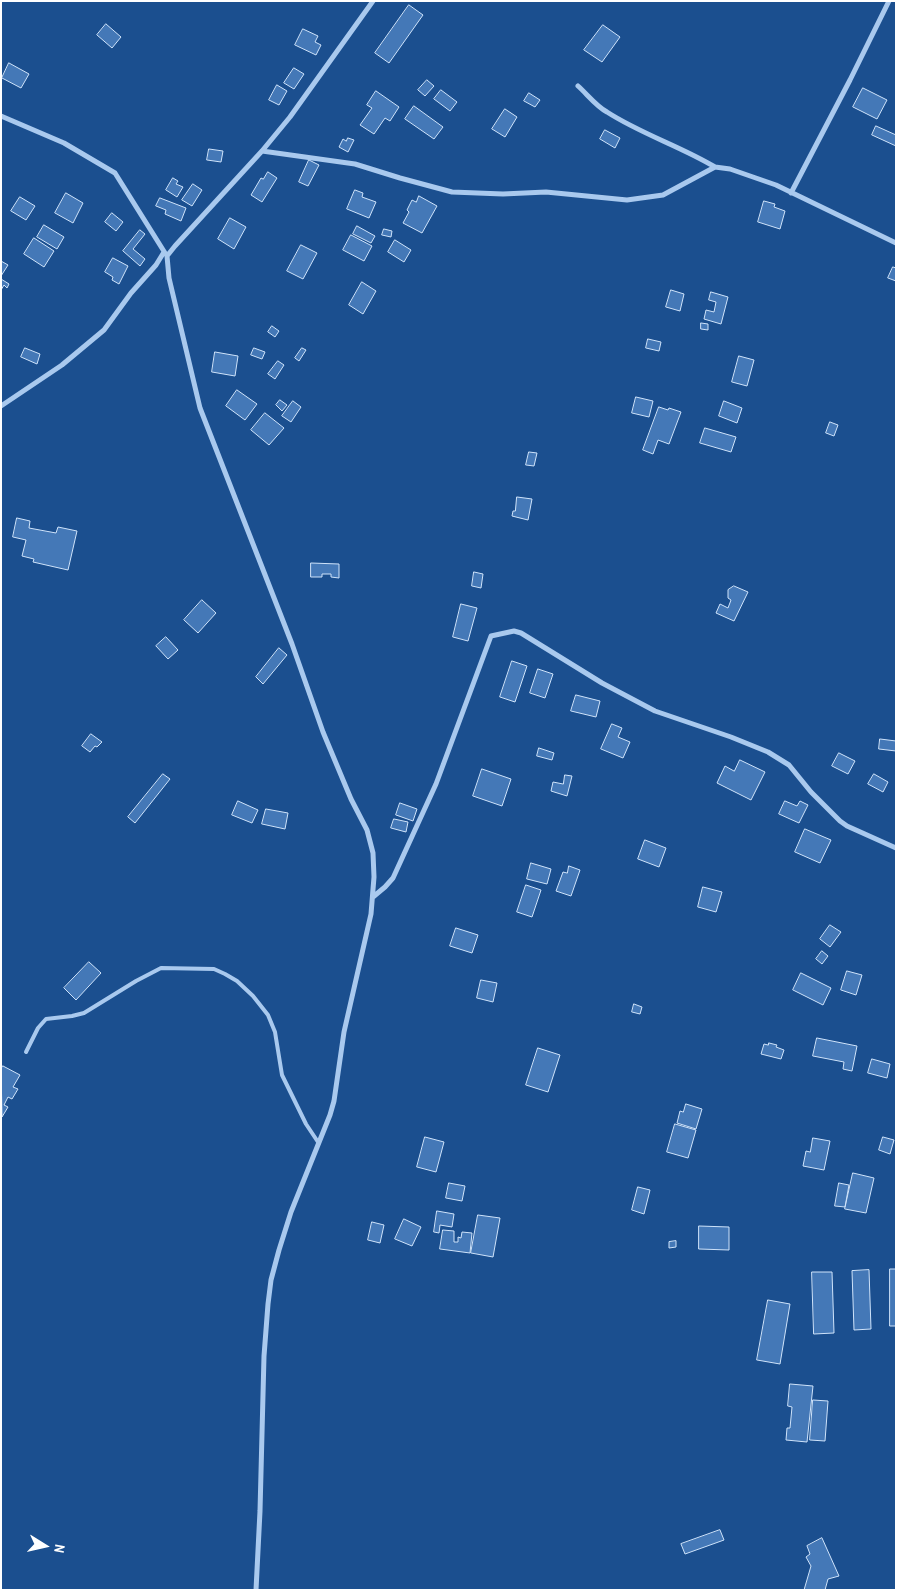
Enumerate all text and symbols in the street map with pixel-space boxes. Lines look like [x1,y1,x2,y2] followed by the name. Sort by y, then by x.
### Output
[20,1521,70,1571] north arrow
[50,1543,69,1554] text: N

